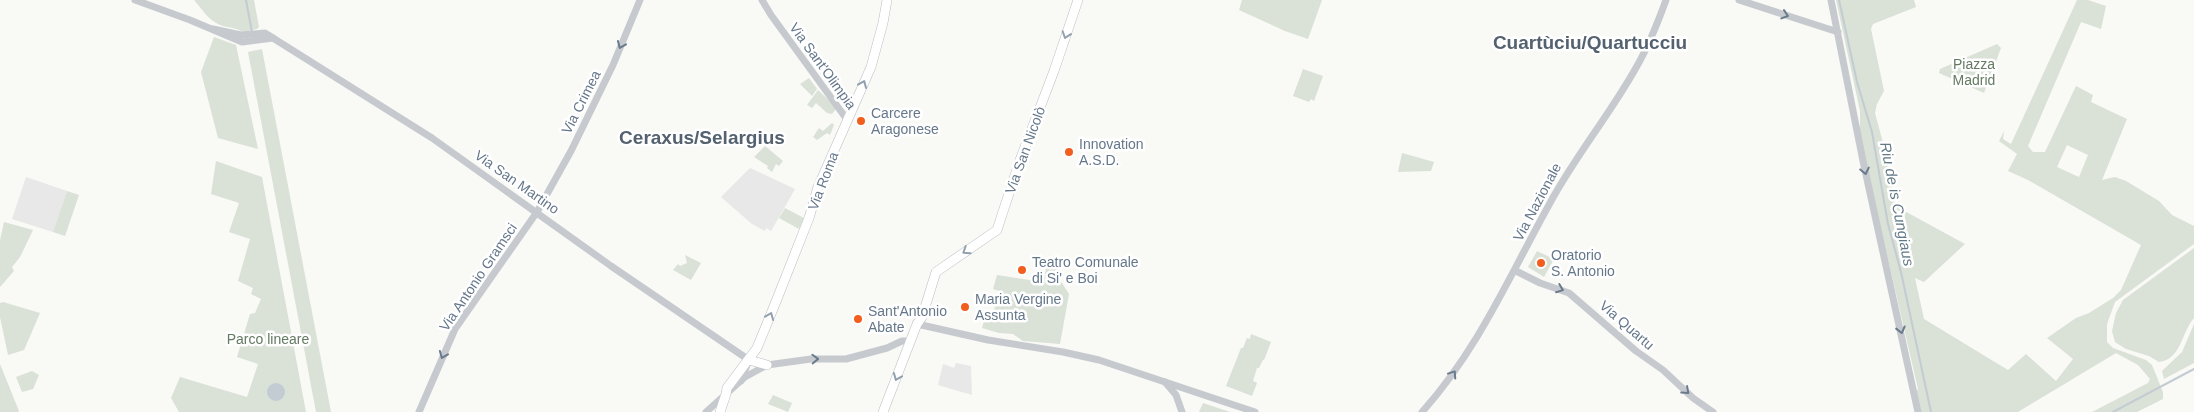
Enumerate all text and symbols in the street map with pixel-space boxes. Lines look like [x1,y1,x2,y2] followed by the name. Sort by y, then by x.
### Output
[1781,9,1789,19] one-way arrow
[786,20,860,112] street label: Via Sant'Olimpia
[1062,31,1072,39] one-way arrow
[1493,32,1687,53] district label: Cuartùciu/Quartucciu
[617,40,628,49] one-way arrow
[1953,56,1995,88] park label: Piazza Madrid
[558,67,604,136] street label: Via Crimea
[857,80,868,89] one-way arrow
[1002,104,1048,196] street label: Via San Nicolò
[871,105,939,137] place label: Carcere Aragonese
[855,115,867,127] marker: Carcere Aragonese
[619,127,785,148] district label: Ceraxus/Selargius
[1079,136,1144,168] place label: Innovation A.S.D.
[1877,140,1918,268] water label: Riu de is Cungiaus
[1063,146,1075,158] marker: Innovation A.S.D.
[472,147,562,217] street label: Via San Martino
[805,149,842,212] street label: Via Roma
[1510,160,1564,244] street label: Via Nazionale
[1859,167,1870,176] one-way arrow
[436,220,520,334] street label: Via Antonio Gramsci
[963,244,972,254] one-way arrow
[1551,247,1615,279] place label: Oratorio S. Antonio
[1032,254,1139,286] place label: Teatro Comunale di Si' e Boi
[1535,257,1547,269] marker: Oratorio S. Antonio
[1016,264,1028,276] marker: Teatro Comunale di Si' e Boi
[1555,283,1564,294] one-way arrow
[975,291,1062,323] place label: Maria Vergine Assunta
[1597,297,1657,353] street label: Via Quartu
[959,301,971,313] marker: Maria Vergine Assunta
[868,303,947,335] place label: Sant'Antonio Abate
[764,312,774,321] one-way arrow
[852,313,864,325] marker: Sant'Antonio Abate
[1895,326,1906,335] one-way arrow
[227,331,309,347] park label: Parco lineare
[439,350,450,359] one-way arrow
[812,354,819,364] one-way arrow
[1447,371,1457,380] one-way arrow
[893,372,903,381] one-way arrow
[1681,385,1690,394] one-way arrow

